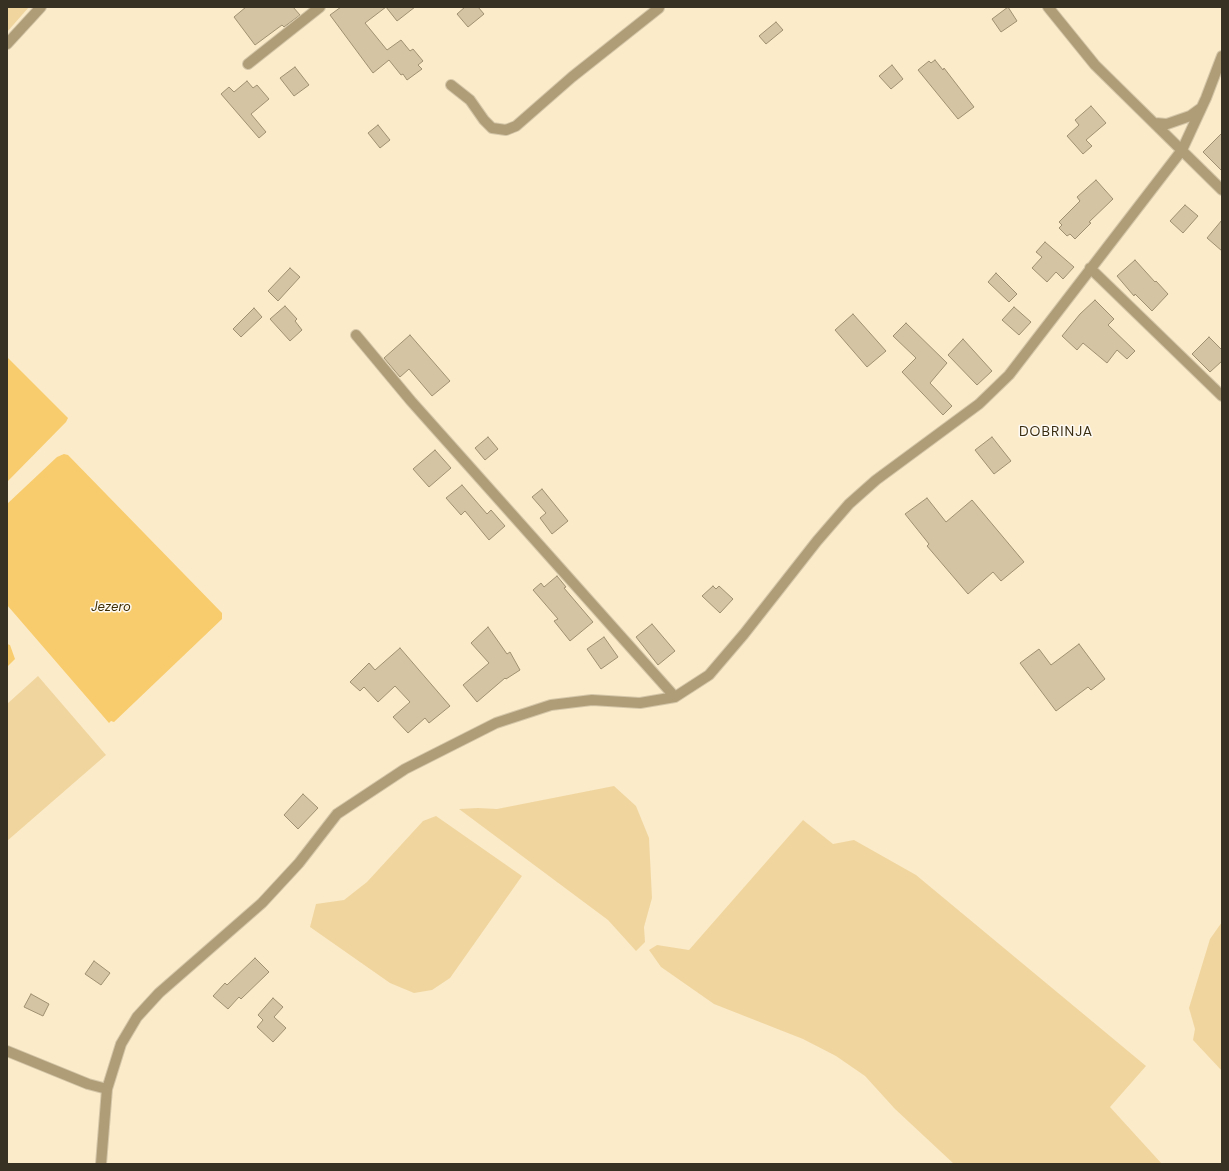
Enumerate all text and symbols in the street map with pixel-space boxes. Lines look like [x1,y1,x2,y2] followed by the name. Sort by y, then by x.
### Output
[1019,424,1093,440] district label: DOBRINJA
[91,600,131,616] water label: Jezero

